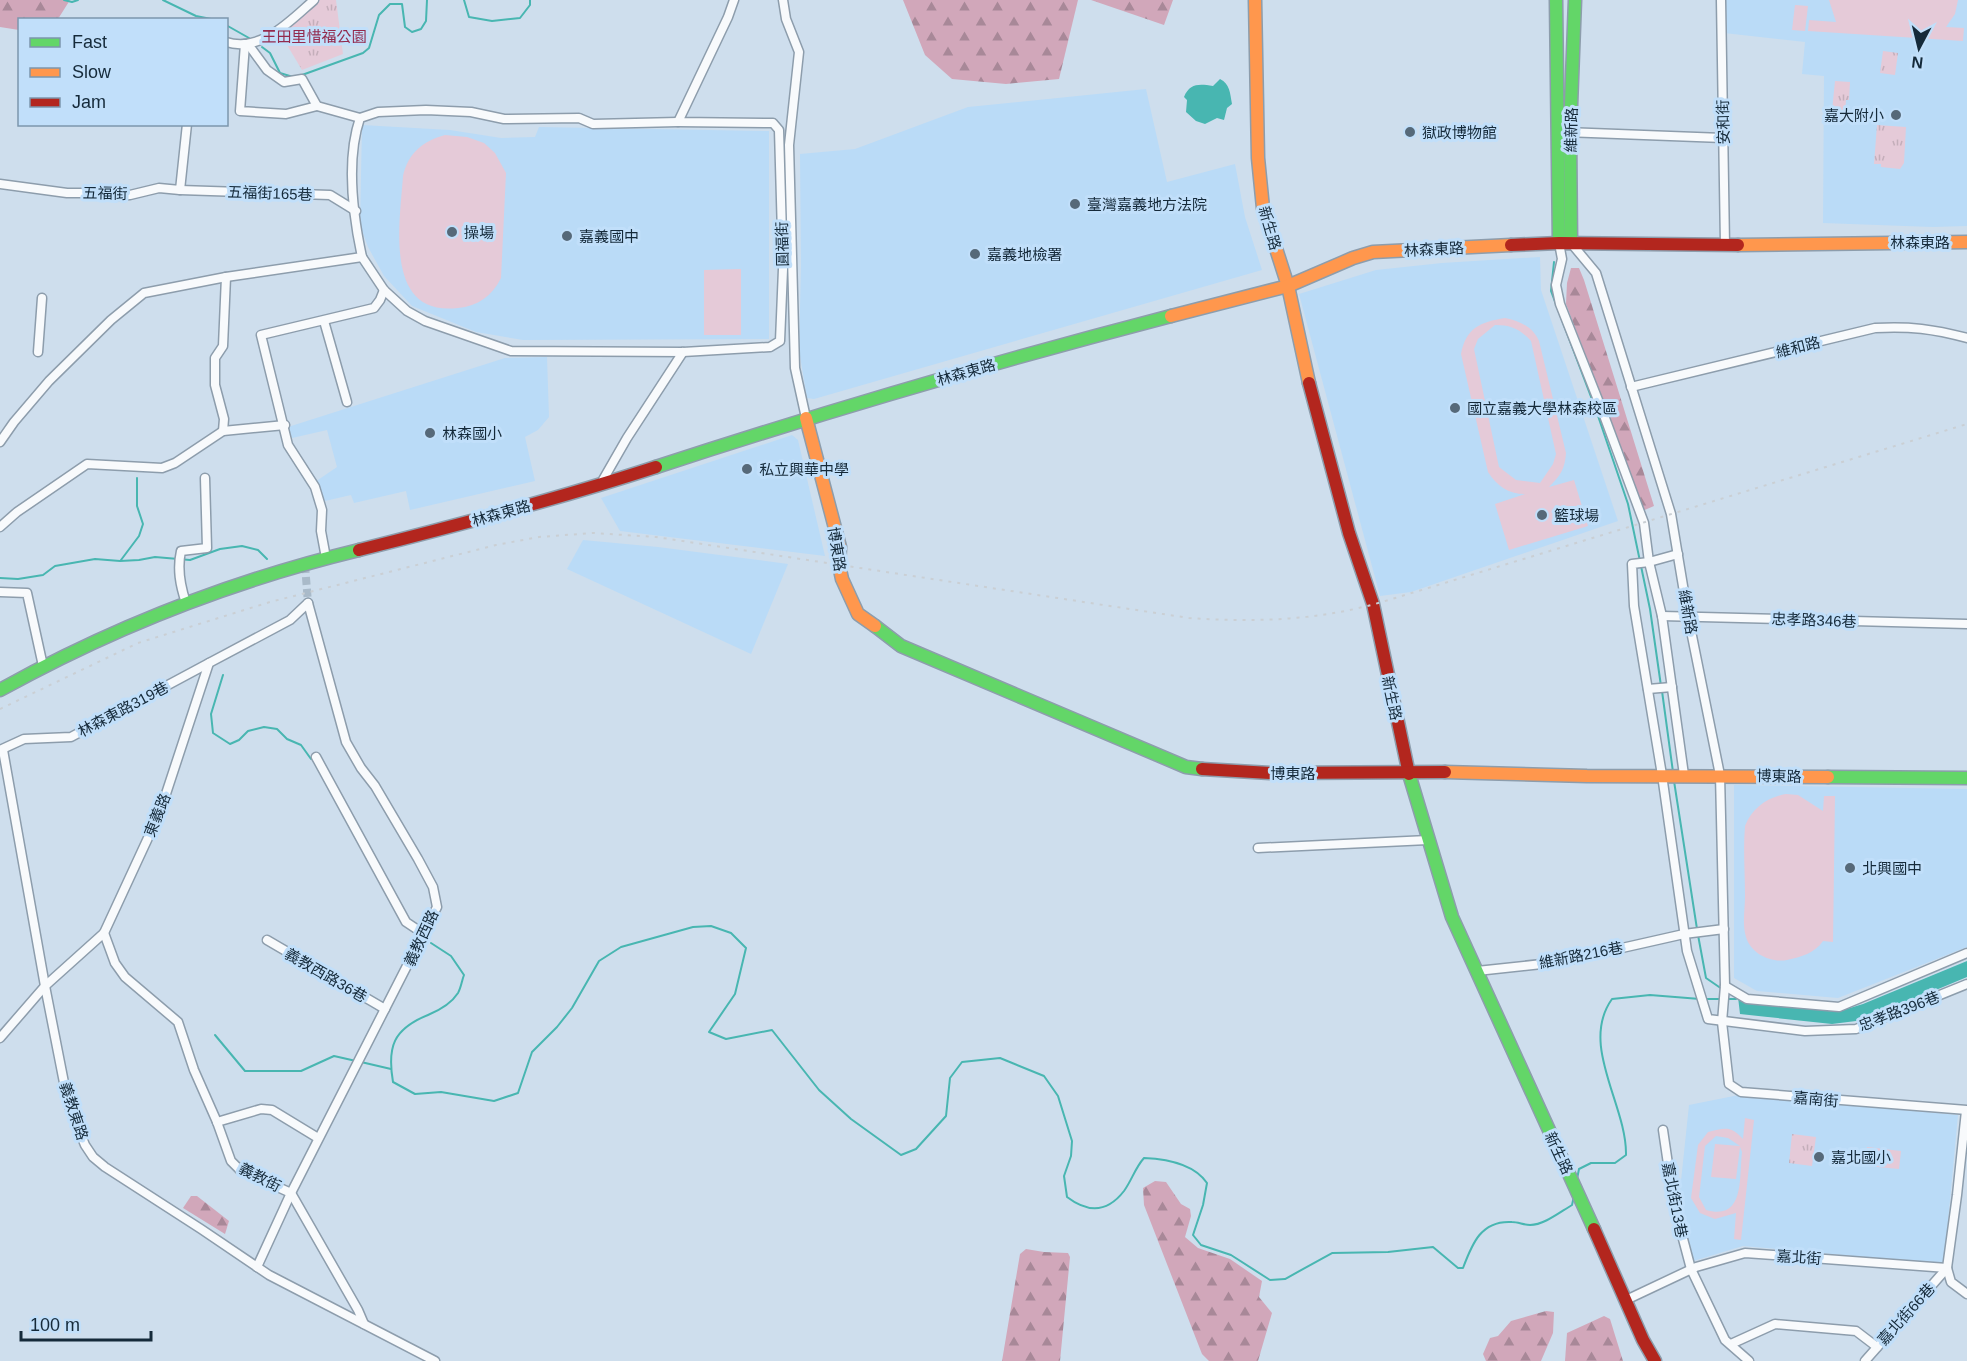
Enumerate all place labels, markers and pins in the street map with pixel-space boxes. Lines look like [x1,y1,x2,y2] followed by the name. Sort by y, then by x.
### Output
[1824,107,1884,124] place label: 嘉大附小
[1889,108,1903,122] marker: 嘉大附小
[1422,124,1497,141] place label: 獄政博物館
[1403,125,1417,139] marker: 獄政博物館
[1087,196,1207,213] place label: 臺灣嘉義地方法院
[1068,197,1082,211] marker: 臺灣嘉義地方法院
[464,224,494,241] place label: 操場
[445,225,459,239] marker: 操場
[579,228,639,245] place label: 嘉義國中
[560,229,574,243] marker: 嘉義國中
[987,246,1062,263] place label: 嘉義地檢署
[968,247,982,261] marker: 嘉義地檢署
[1467,400,1617,417] place label: 國立嘉義大學林森校區
[1448,401,1462,415] marker: 國立嘉義大學林森校區
[442,425,502,442] place label: 林森國小
[423,426,437,440] marker: 林森國小
[759,461,849,478] place label: 私立興華中學
[740,462,754,476] marker: 私立興華中學
[1554,507,1599,524] place label: 籃球場
[1535,508,1549,522] marker: 籃球場
[1862,860,1922,877] place label: 北興國中
[1843,861,1857,875] marker: 北興國中
[1831,1149,1891,1166] place label: 嘉北國小
[1812,1150,1826,1164] marker: 嘉北國小

